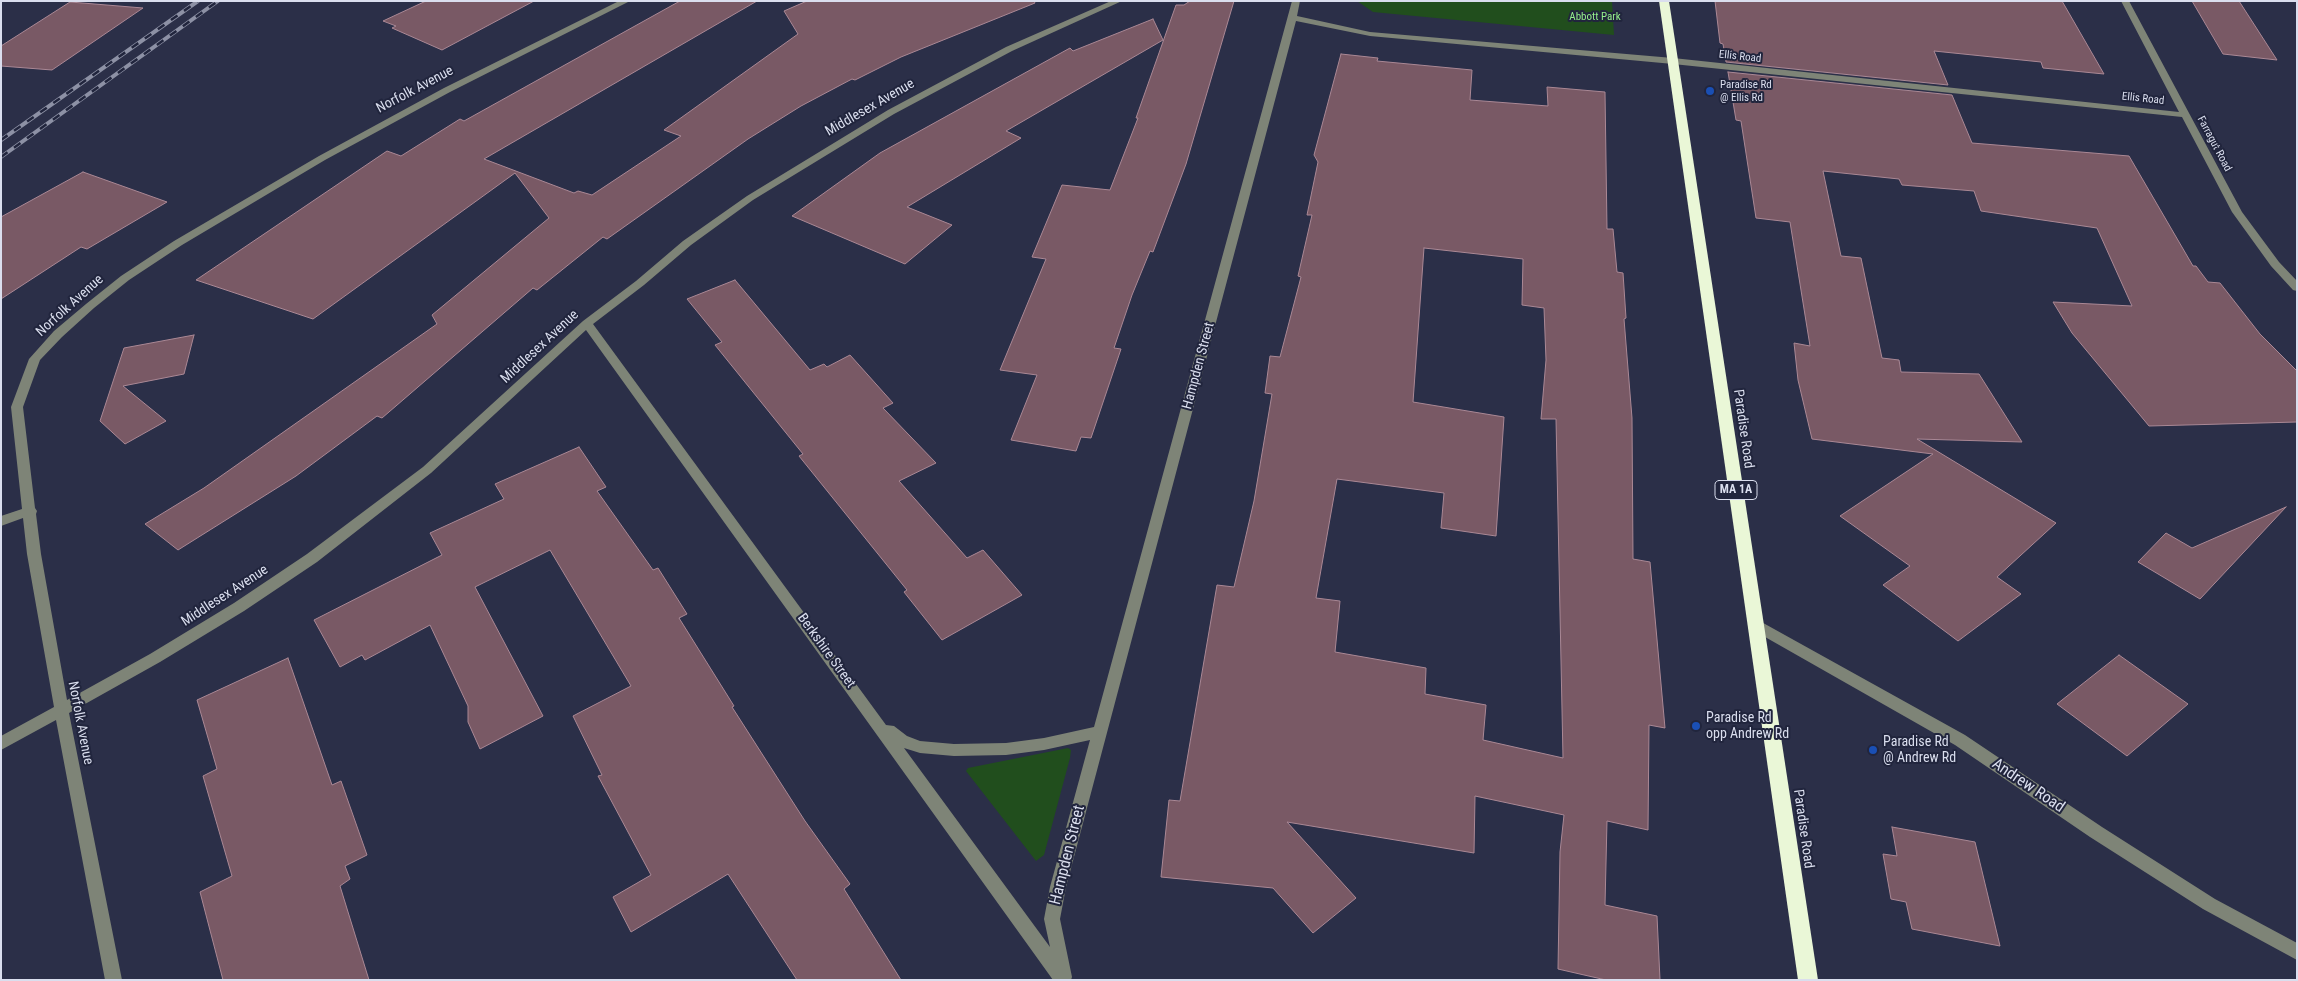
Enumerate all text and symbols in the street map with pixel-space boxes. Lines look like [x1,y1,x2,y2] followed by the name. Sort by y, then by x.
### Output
[1569,10,1621,24] park label: Abbott Park
[1718,48,1762,66] street label: Ellis Road
[374,63,456,117] street label: Norfolk Avenue
[822,76,918,140] street label: Middlesex Avenue
[1720,78,1772,104] place label: Paradise Rd @ Ellis Rd
[1704,85,1716,97] marker: Paradise Rd @ Ellis Rd
[2121,90,2165,108] street label: Ellis Road
[2194,114,2234,174] street label: Farragut Road
[33,271,107,341] street label: Norfolk Avenue
[498,307,582,387] street label: Middlesex Avenue
[1179,321,1219,411] street label: Hampden Street
[1729,388,1757,470] street label: Paradise Road
[1715,480,1757,500] road number: MA 1A
[178,562,272,630] street label: Middlesex Avenue
[793,611,859,691] street label: Berkshire Street
[64,680,96,766] street label: Norfolk Avenue
[1706,710,1789,742] place label: Paradise Rd opp Andrew Rd
[1690,720,1702,732] marker: Paradise Rd opp Andrew Rd
[1883,734,1956,766] place label: Paradise Rd @ Andrew Rd
[1867,744,1879,756] marker: Paradise Rd @ Andrew Rd
[1988,755,2068,817] street label: Andrew Road
[1789,788,1817,870] street label: Paradise Road
[1046,803,1090,907] street label: Hampden Street

